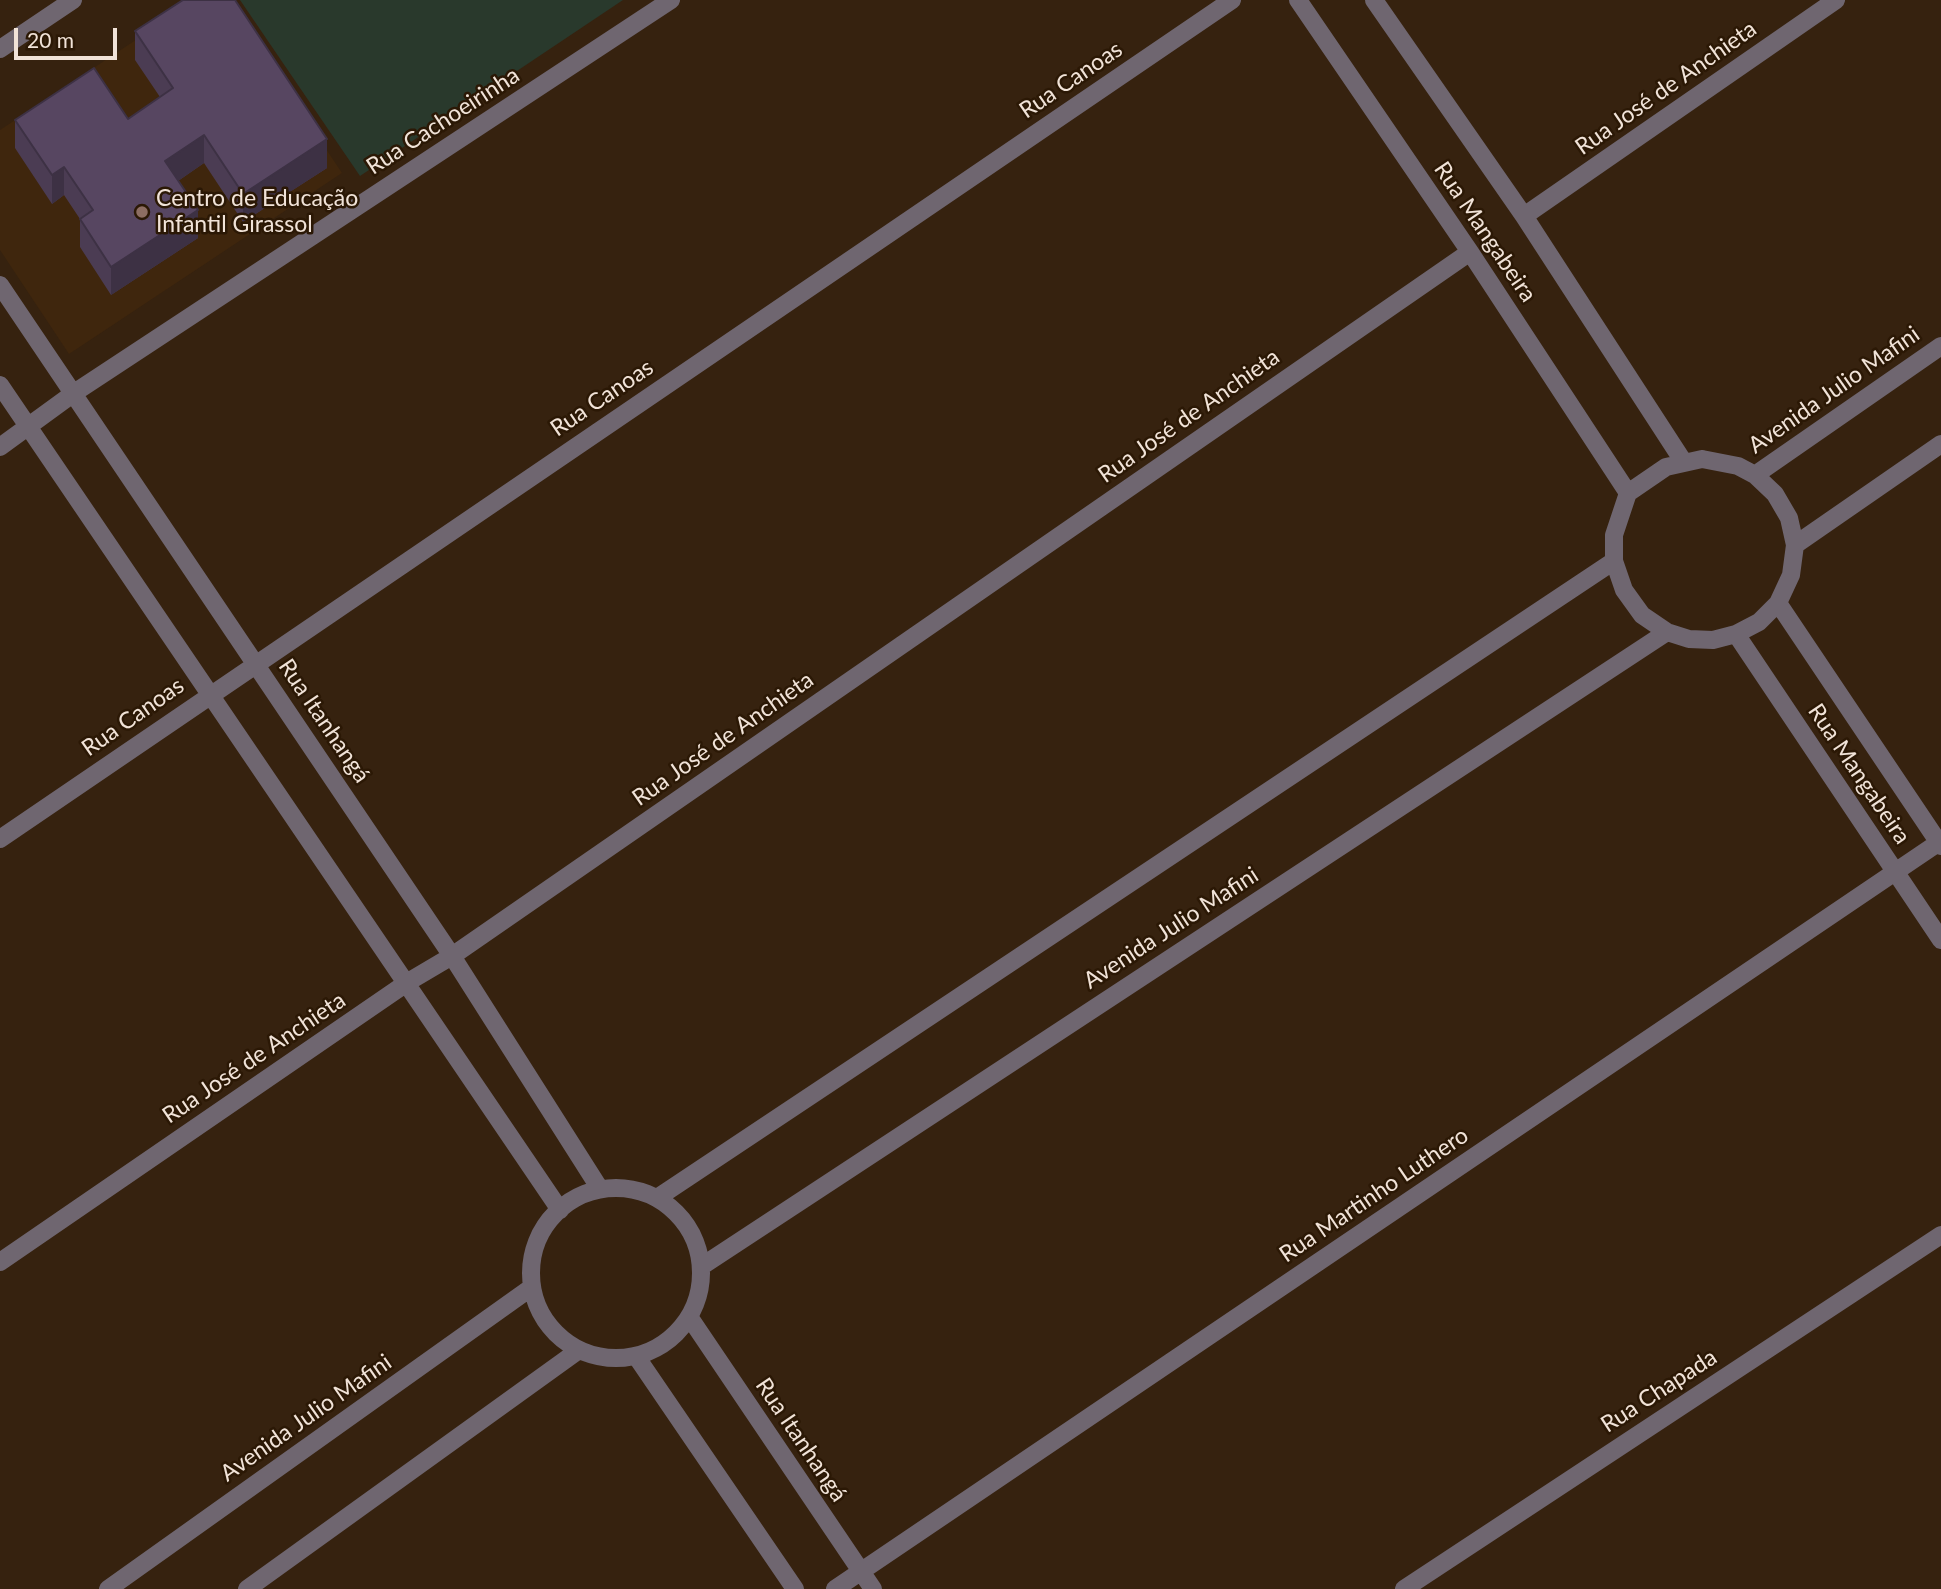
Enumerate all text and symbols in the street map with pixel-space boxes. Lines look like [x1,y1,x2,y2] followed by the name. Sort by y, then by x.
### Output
[18,14,121,58] scale bar
[1570,15,1762,161] street label: Rua José de Anchieta
[27,27,74,52] text: 20 m
[1014,36,1128,124] street label: Rua Canoas
[362,61,524,181] street label: Rua Cachoeirinha
[1428,157,1542,307] street label: Rua Mangabeira
[156,185,358,239] place label: Centro de Educação Infantil Girassol
[134,204,150,220] marker: Centro de Educação Infantil Girassol
[1743,321,1925,459] street label: Avenida Julio Mafini
[1093,343,1285,489] street label: Rua José de Anchieta
[545,354,659,442] street label: Rua Canoas
[273,654,375,788] street label: Rua Itanhangá
[627,666,819,812] street label: Rua José de Anchieta
[77,672,189,762] street label: Rua Canoas
[1802,699,1916,849] street label: Rua Mangabeira
[1078,861,1264,995] street label: Avenida Julio Mafini
[157,987,351,1129] street label: Rua José de Anchieta
[1274,1122,1474,1268] street label: Rua Martinho Luthero
[1596,1343,1722,1439] street label: Rua Chapada
[215,1349,397,1487] street label: Avenida Julio Mafini
[750,1373,852,1507] street label: Rua Itanhangá

